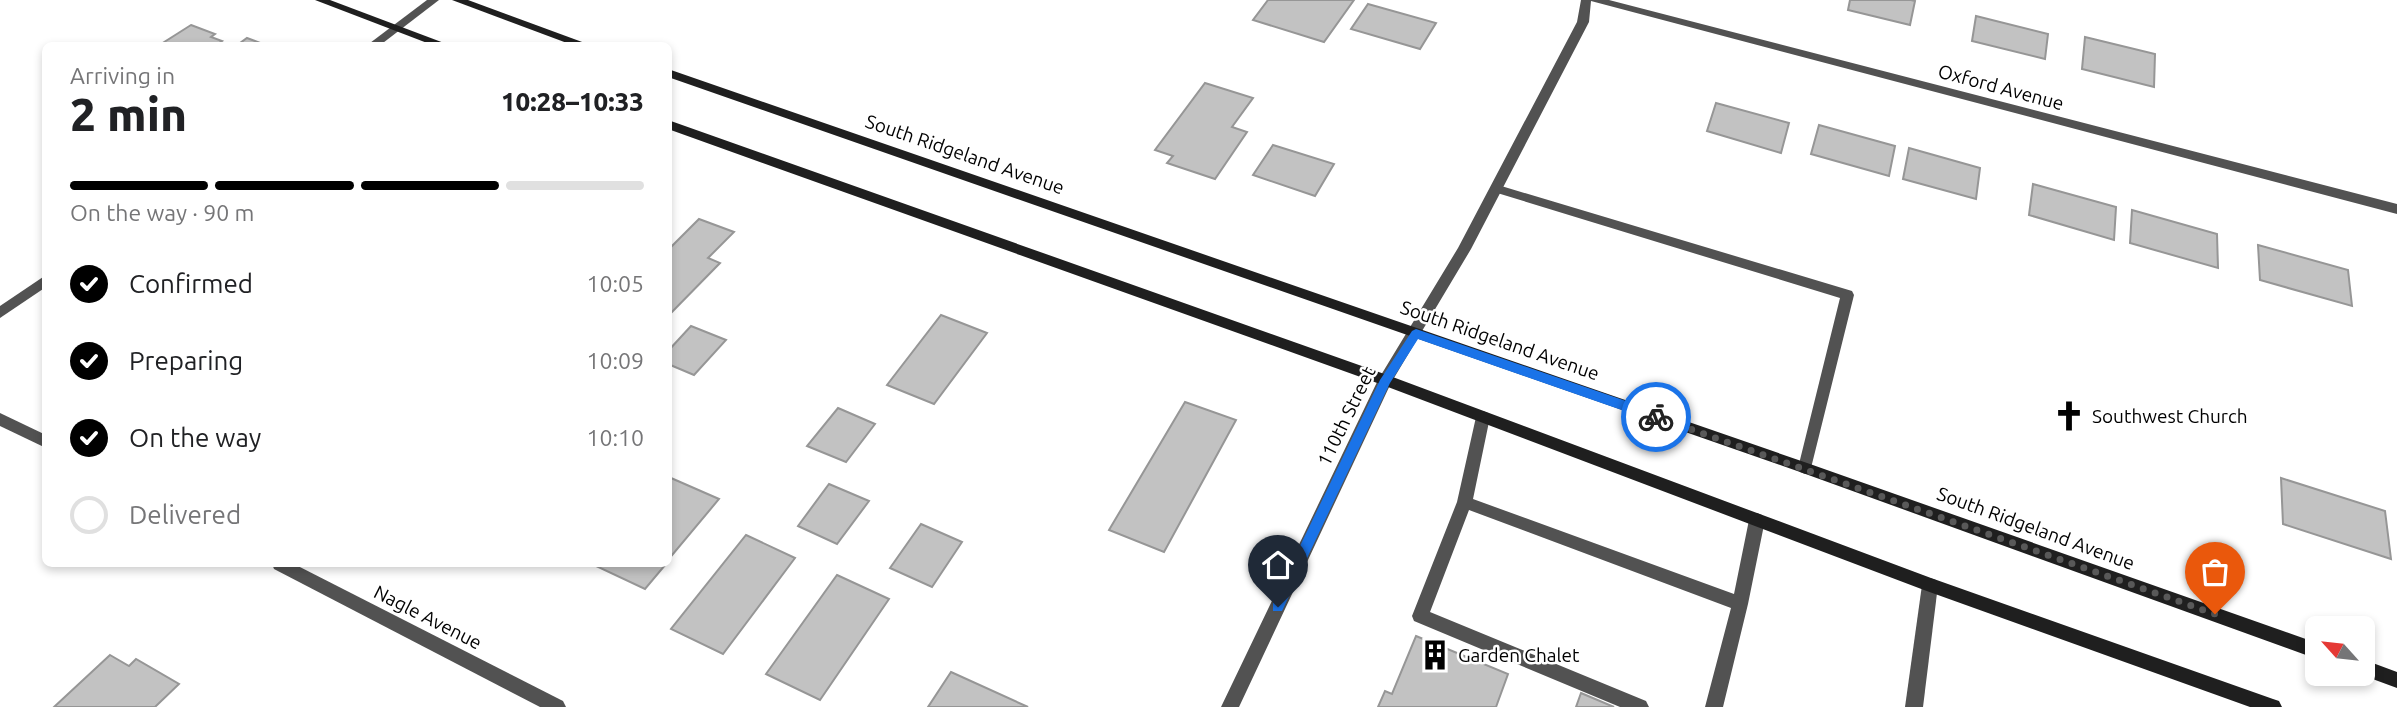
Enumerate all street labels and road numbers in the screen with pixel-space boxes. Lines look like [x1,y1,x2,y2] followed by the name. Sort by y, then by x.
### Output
[1936,60,2066,114] street label: Oxford Avenue
[863,110,1067,198] street label: South Ridgeland Avenue
[1398,296,1602,384] street label: South Ridgeland Avenue
[1312,362,1380,469] street label: 110th Street
[1934,482,2138,574] street label: South Ridgeland Avenue
[370,580,486,654] street label: Nagle Avenue

